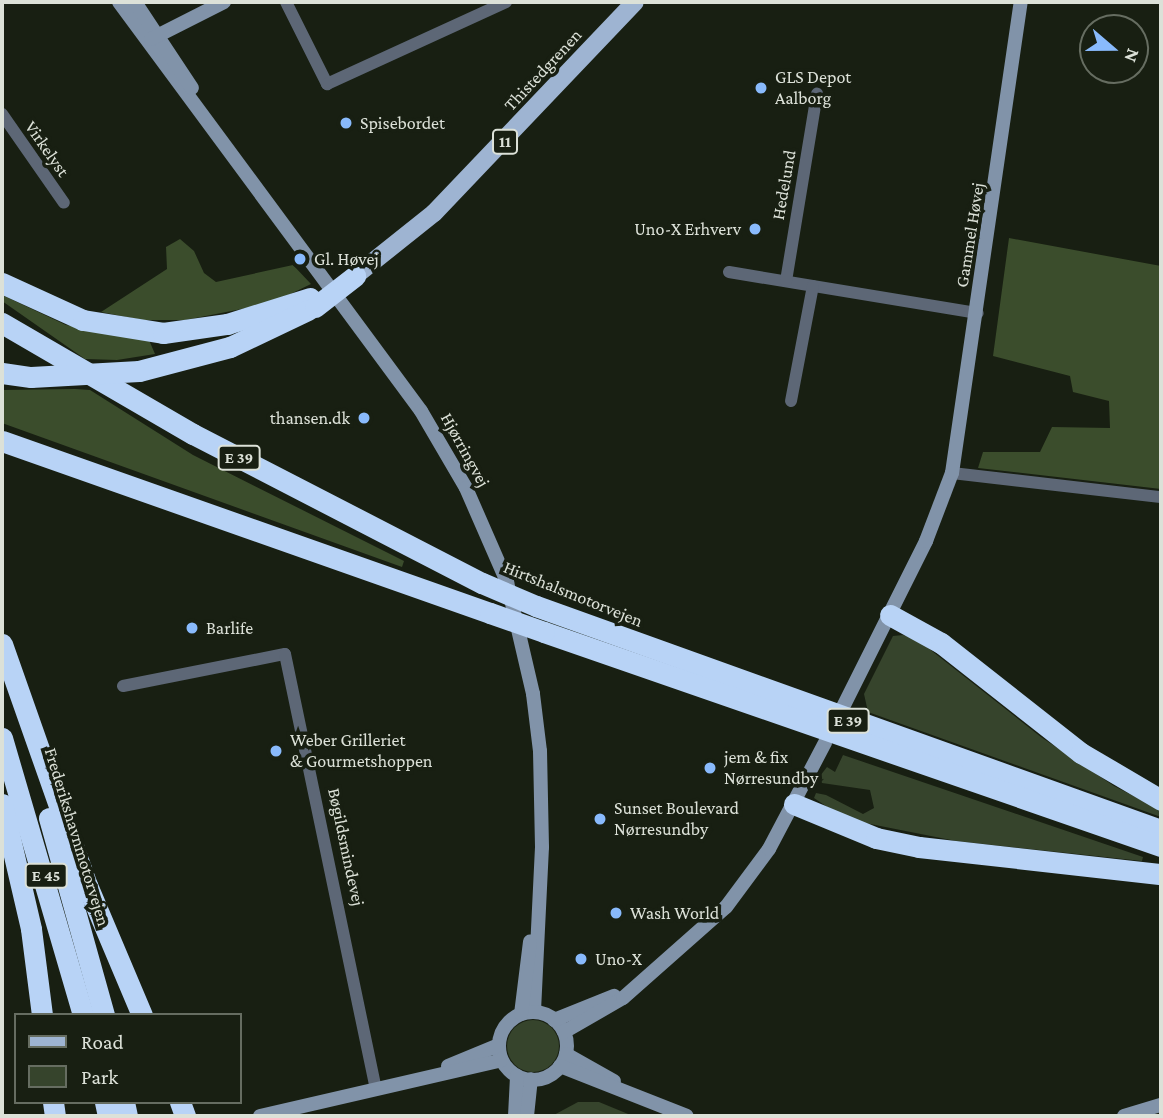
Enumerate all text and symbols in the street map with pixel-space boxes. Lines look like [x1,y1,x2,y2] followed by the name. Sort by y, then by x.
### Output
[1079,14,1149,84] north arrow
[500,24,586,116] street label: Thistedgrenen
[1120,46,1144,65] text: N
[775,67,851,110] place label: GLS Depot Aalborg
[753,80,769,96] marker: GLS Depot Aalborg
[360,112,445,134] place label: Spisebordet
[338,115,354,131] marker: Spisebordet
[20,117,74,181] street label: Virkelyst
[491,130,519,154] road number: 11
[767,148,801,222] street label: Hedelund
[951,181,989,289] street label: Gammel Høvej
[634,218,741,240] place label: Uno-X Erhverv
[747,221,763,237] marker: Uno-X Erhverv
[314,248,379,270] place label: Gl. Høvej
[292,251,308,267] marker: Gl. Høvej
[270,407,350,429] place label: thansen.dk
[436,409,494,491] street label: Hjørringvej
[356,410,372,426] marker: thansen.dk
[216,446,262,471] road number: E 39
[500,556,646,632] street label: Hirtshalsmotorvejen
[206,617,253,639] place label: Barlife
[184,620,200,636] marker: Barlife
[825,708,871,734] road number: E 39
[290,730,432,772] place label: Weber Grilleriet & Gourmetshoppen
[268,743,284,759] marker: Weber Grilleriet & Gourmetshoppen
[40,745,114,929] street label: Frederikshavnmotorvejen
[724,747,818,790] place label: jem & fix Nørresundby
[702,760,718,776] marker: jem & fix Nørresundby
[323,786,369,908] street label: Bøgildsmindevej
[614,798,739,840] place label: Sunset Boulevard Nørresundby
[592,811,608,827] marker: Sunset Boulevard Nørresundby
[23,863,69,888] road number: E 45
[630,902,719,924] place label: Wash World
[608,905,624,921] marker: Wash World
[595,948,642,970] place label: Uno-X
[573,951,589,967] marker: Uno-X
[14,1013,242,1104] legend
[81,1030,124,1054] text: Road
[81,1065,118,1089] text: Park

